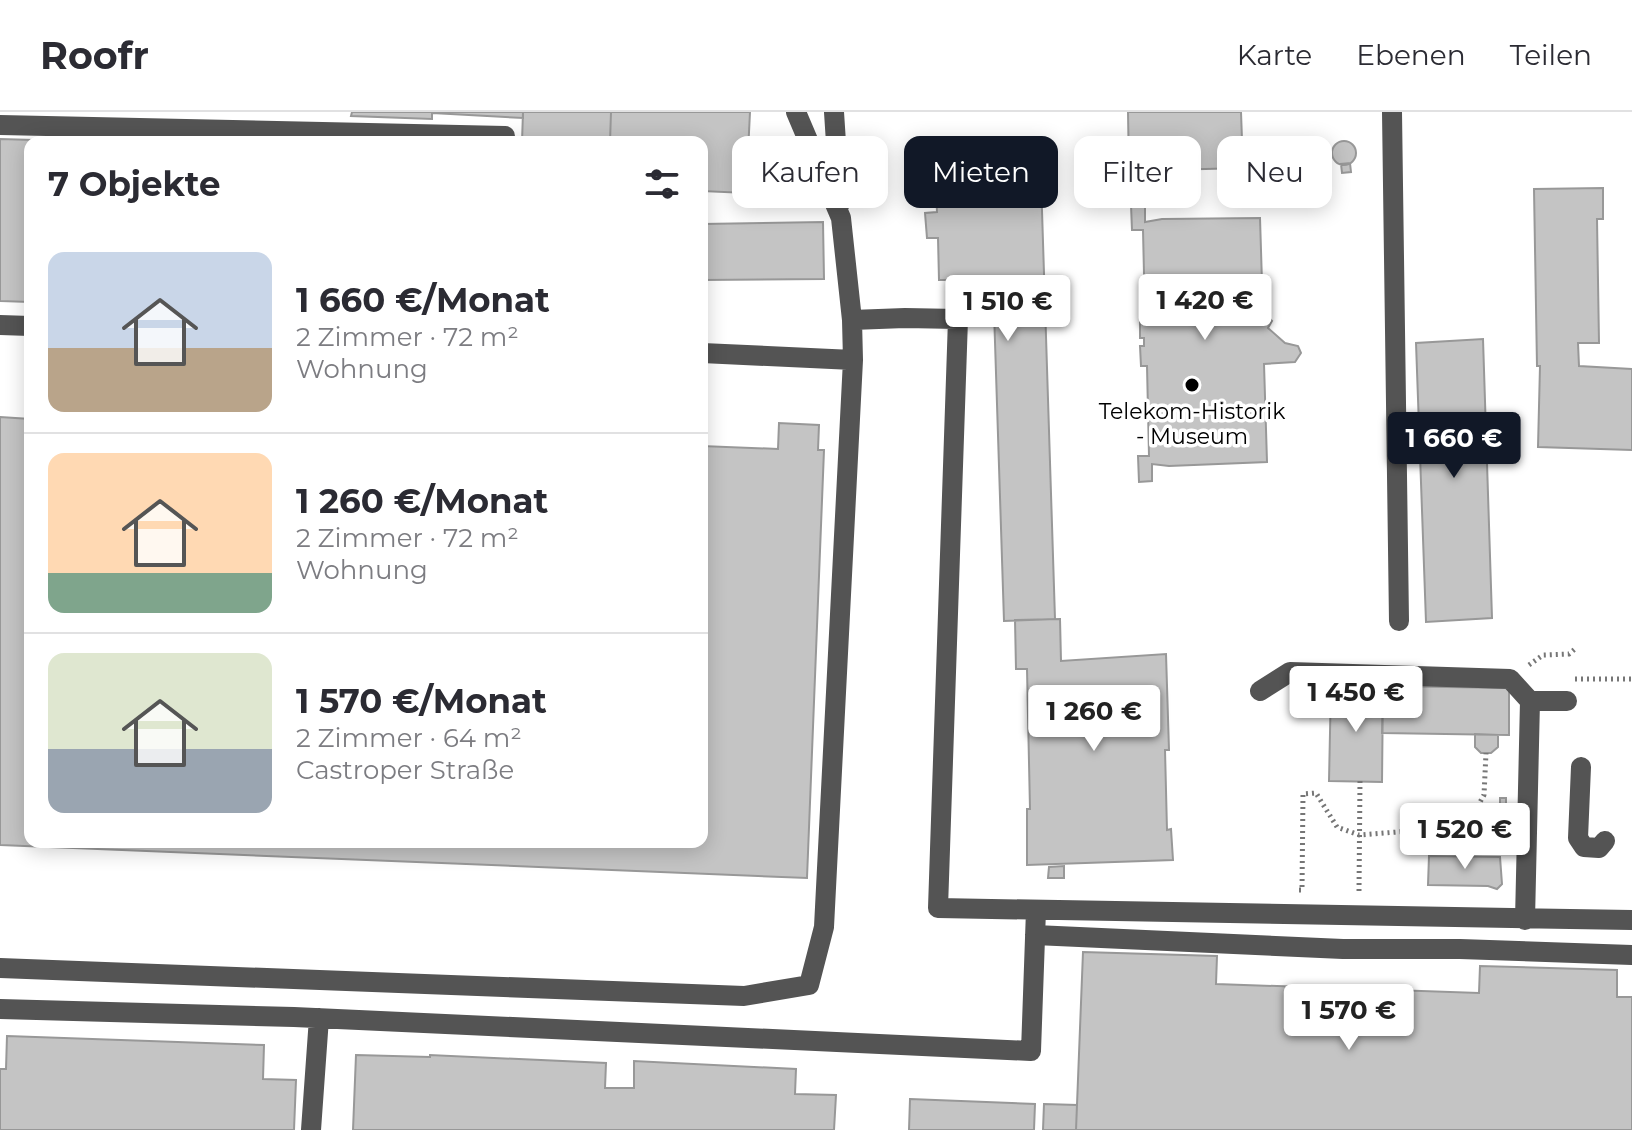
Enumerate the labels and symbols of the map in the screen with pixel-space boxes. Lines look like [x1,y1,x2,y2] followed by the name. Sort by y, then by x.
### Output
[1131,274,1279,342] pin: 1 420 €
[934,275,1082,343] pin: 1 510 €
[1183,376,1201,394] marker: Telekom-Historik - Museum
[1099,398,1286,450] place label: Telekom-Historik - Museum
[1380,412,1528,480] pin: 1 660 €
[1282,666,1430,734] pin: 1 450 €
[1020,685,1168,753] pin: 1 260 €
[1391,803,1539,871] pin: 1 520 €
[1275,984,1423,1052] pin: 1 570 €

